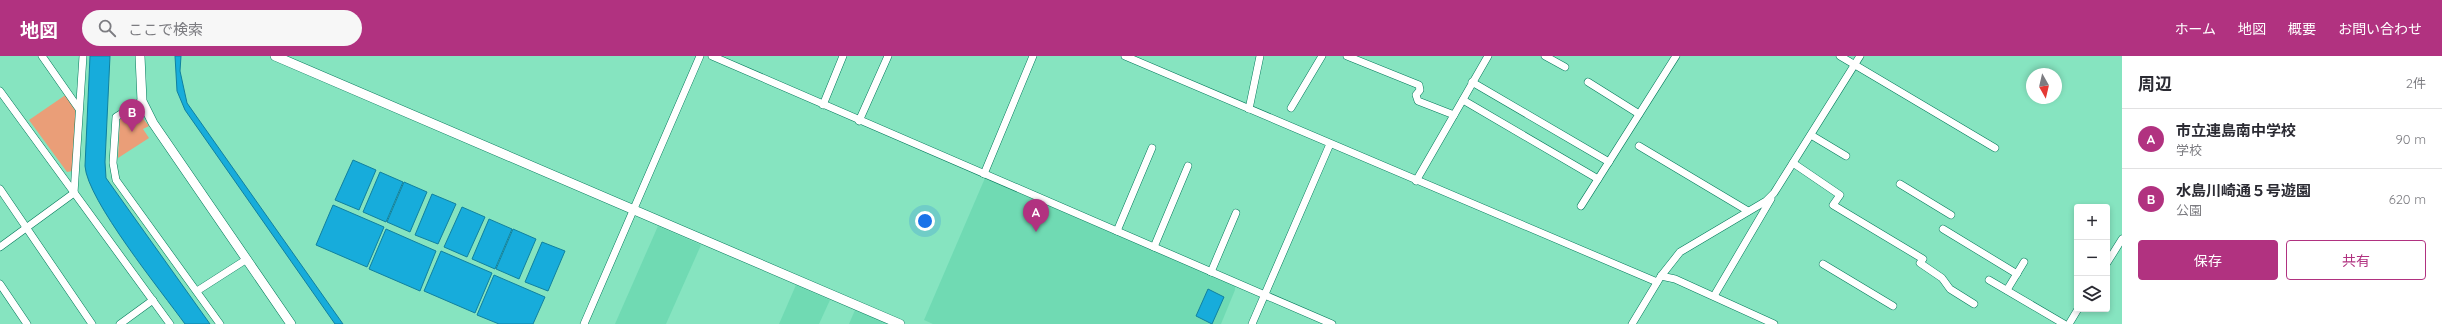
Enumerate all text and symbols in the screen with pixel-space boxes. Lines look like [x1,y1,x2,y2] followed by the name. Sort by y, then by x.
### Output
[82,10,362,46] search box
[96,17,118,39] icon: search
[20,18,58,42] text: 地図
[128,20,203,39] text: ここで検索
[2174,20,2216,38] text: ホーム
[2238,20,2266,38] text: 地図
[2288,20,2316,38] text: 概要
[2338,20,2422,38] text: お問い合わせ
[2026,68,2062,104] north arrow
[2138,73,2172,94] text: 周辺
[2406,75,2426,91] text: 2件
[119,99,145,132] pin: B
[2176,121,2296,140] text: 市立連島南中学校
[2147,131,2155,147] text: A
[2396,131,2426,147] text: 90 m
[2176,142,2202,158] text: 学校
[2176,181,2311,200] text: 水島川崎通５号遊園
[2147,191,2155,207] text: B
[2389,191,2426,207] text: 620 m
[1023,199,1049,232] pin: A
[2176,202,2202,218] text: 公園
[2074,204,2110,312] map controls
[2074,204,2110,240] button: +
[915,211,935,231] your location
[2074,240,2110,276] button: −
[2138,240,2278,280] button: 保存
[2286,240,2426,280] button: 共有
[2074,276,2110,312] button: layers

